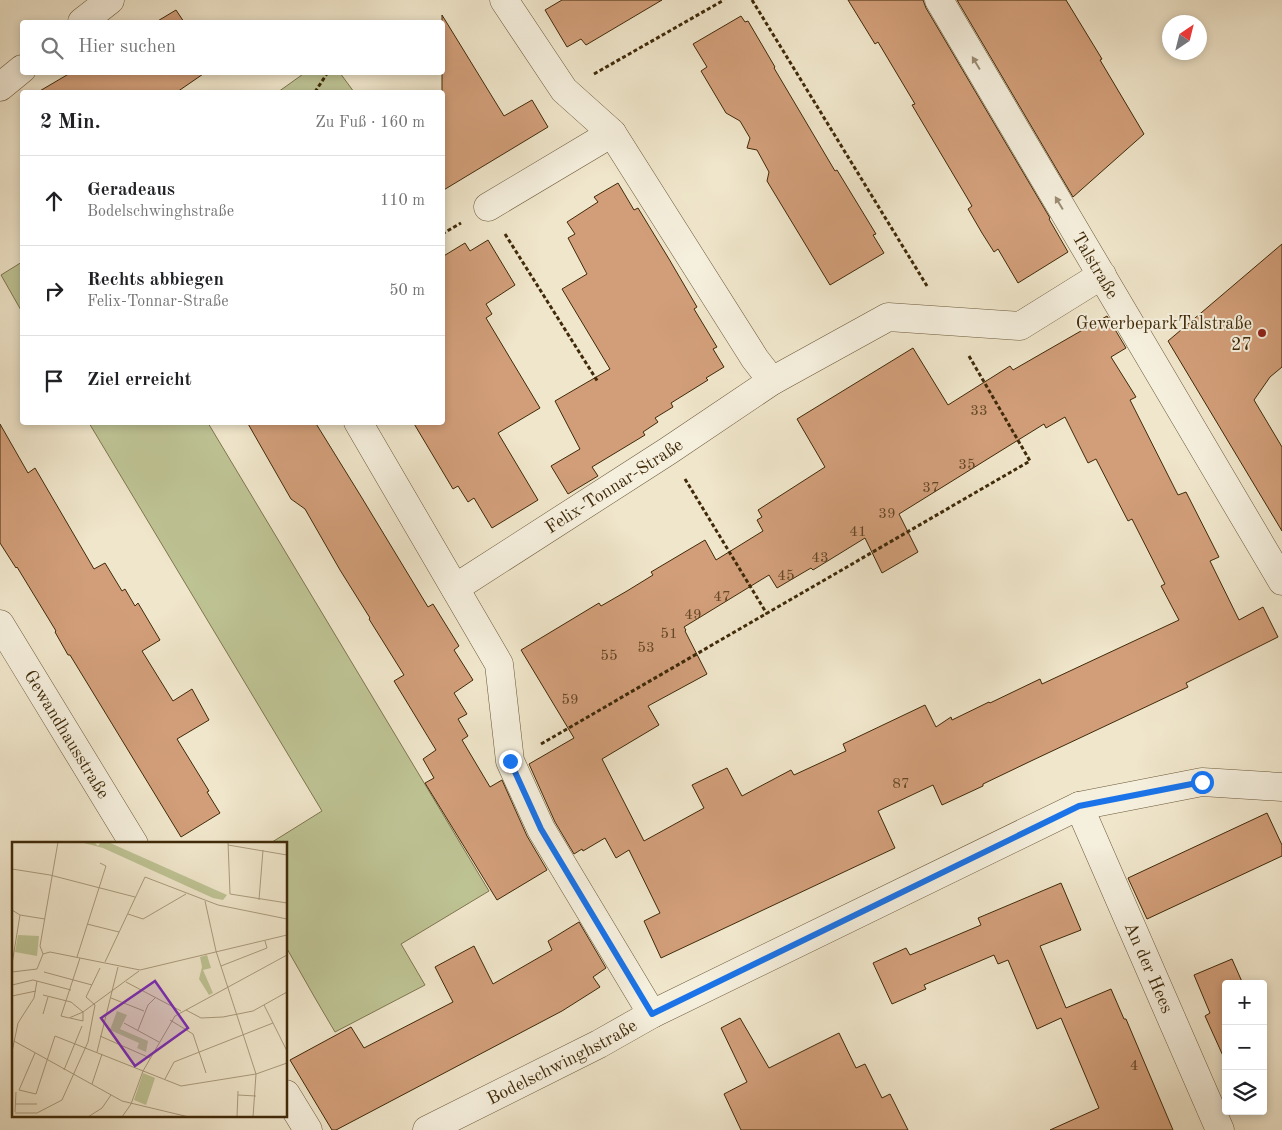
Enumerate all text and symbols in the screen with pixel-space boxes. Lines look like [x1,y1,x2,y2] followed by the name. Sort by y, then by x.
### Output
[1162,15,1207,60] north arrow
[20,20,445,75] search box
[38,34,66,62] icon: search
[78,38,176,57] text: Hier suchen
[972,57,981,70] one-way arrow
[40,112,101,133] text: 2 Min.
[315,115,425,131] text: Zu Fuß · 160 m
[87,181,175,200] text: Geradeaus
[40,187,68,215] icon: ahead
[380,193,425,209] text: 110 m
[1055,197,1064,210] one-way arrow
[87,204,234,220] text: Bodelschwinghstraße
[1068,229,1121,302] street label: Talstraße
[87,271,224,290] text: Rechts abbiegen
[40,277,68,305] icon: right
[389,283,425,299] text: 50 m
[87,294,229,310] text: Felix-Tonnar-Straße
[1076,315,1252,354] place label: GewerbeparkTalstraße 27
[1256,327,1268,339] marker: GewerbeparkTalstraße 27
[40,367,68,395] icon: arrive
[87,371,192,390] text: Ziel erreicht
[970,404,988,419] house number: 33
[543,436,686,537] street label: Felix-Tonnar-Straße
[958,458,976,473] house number: 35
[922,481,940,496] house number: 37
[878,507,896,522] house number: 39
[849,525,867,540] house number: 41
[811,551,829,566] house number: 43
[777,569,795,584] house number: 45
[713,590,731,605] house number: 47
[684,608,702,623] house number: 49
[660,627,678,642] house number: 51
[637,641,655,656] house number: 53
[600,649,618,664] house number: 55
[20,667,112,802] street label: Gewandhausstraße
[561,693,579,708] house number: 59
[499,750,522,773] route end
[1191,771,1214,794] route start
[892,777,910,792] house number: 87
[12,842,288,1118] inset map
[1121,920,1176,1016] street label: An der Hees
[1222,980,1267,1115] map controls
[1222,980,1267,1025] button: +
[484,1017,640,1108] street label: Bodelschwinghstraße
[1222,1025,1267,1070] button: −
[1130,1059,1138,1074] house number: 4
[1222,1070,1267,1115] button: layers

